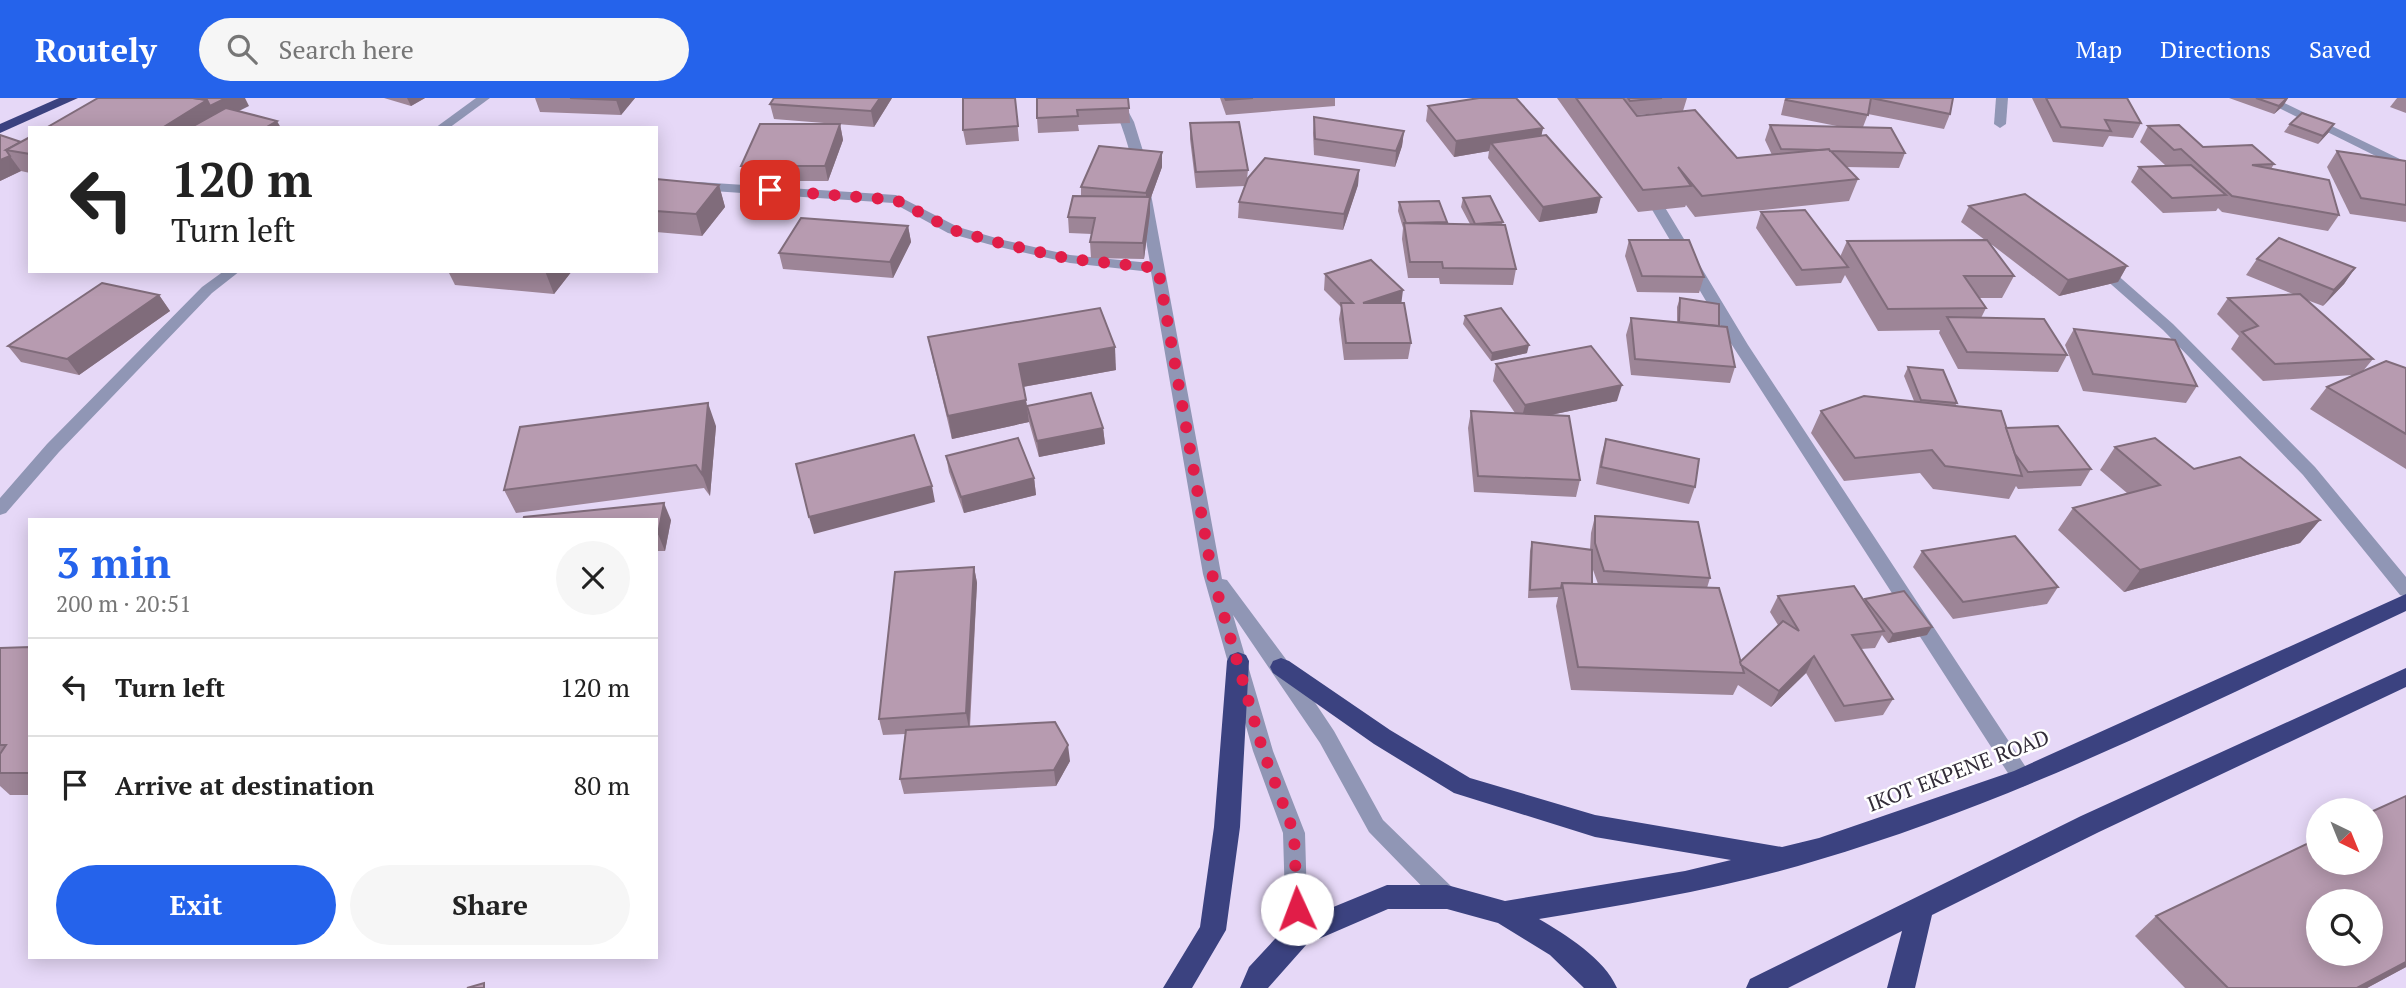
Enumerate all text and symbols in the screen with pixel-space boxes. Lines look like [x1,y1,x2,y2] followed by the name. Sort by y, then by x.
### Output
[199,18,689,81] search box
[35,28,157,71] text: Routely
[223,30,261,68] icon: search
[279,32,414,66] text: Search here
[2076,33,2122,65] text: Map
[2160,33,2271,65] text: Directions
[2309,33,2371,65] text: Saved
[171,146,313,211] text: 120 m
[56,154,147,245] icon: left
[740,160,800,220] pin
[751,171,789,209] icon: arrive
[171,209,295,251] text: Turn left
[56,534,171,590] text: 3 min
[556,541,630,615] button: close
[56,588,191,619] text: 200 m · 20:51
[56,668,94,706] icon: left
[115,670,225,704] text: Turn left
[560,670,630,704] text: 120 m
[1863,722,2053,818] street label: IKOT EKPENE ROAD
[56,766,94,804] icon: arrive
[115,768,374,802] text: Arrive at destination
[574,768,630,802] text: 80 m
[2306,798,2384,875] north arrow
[2306,798,2383,966] map controls
[56,865,336,945] button: Exit
[350,865,630,945] button: Share
[1260,872,1334,946] position arrow
[2306,889,2383,966] button: search

